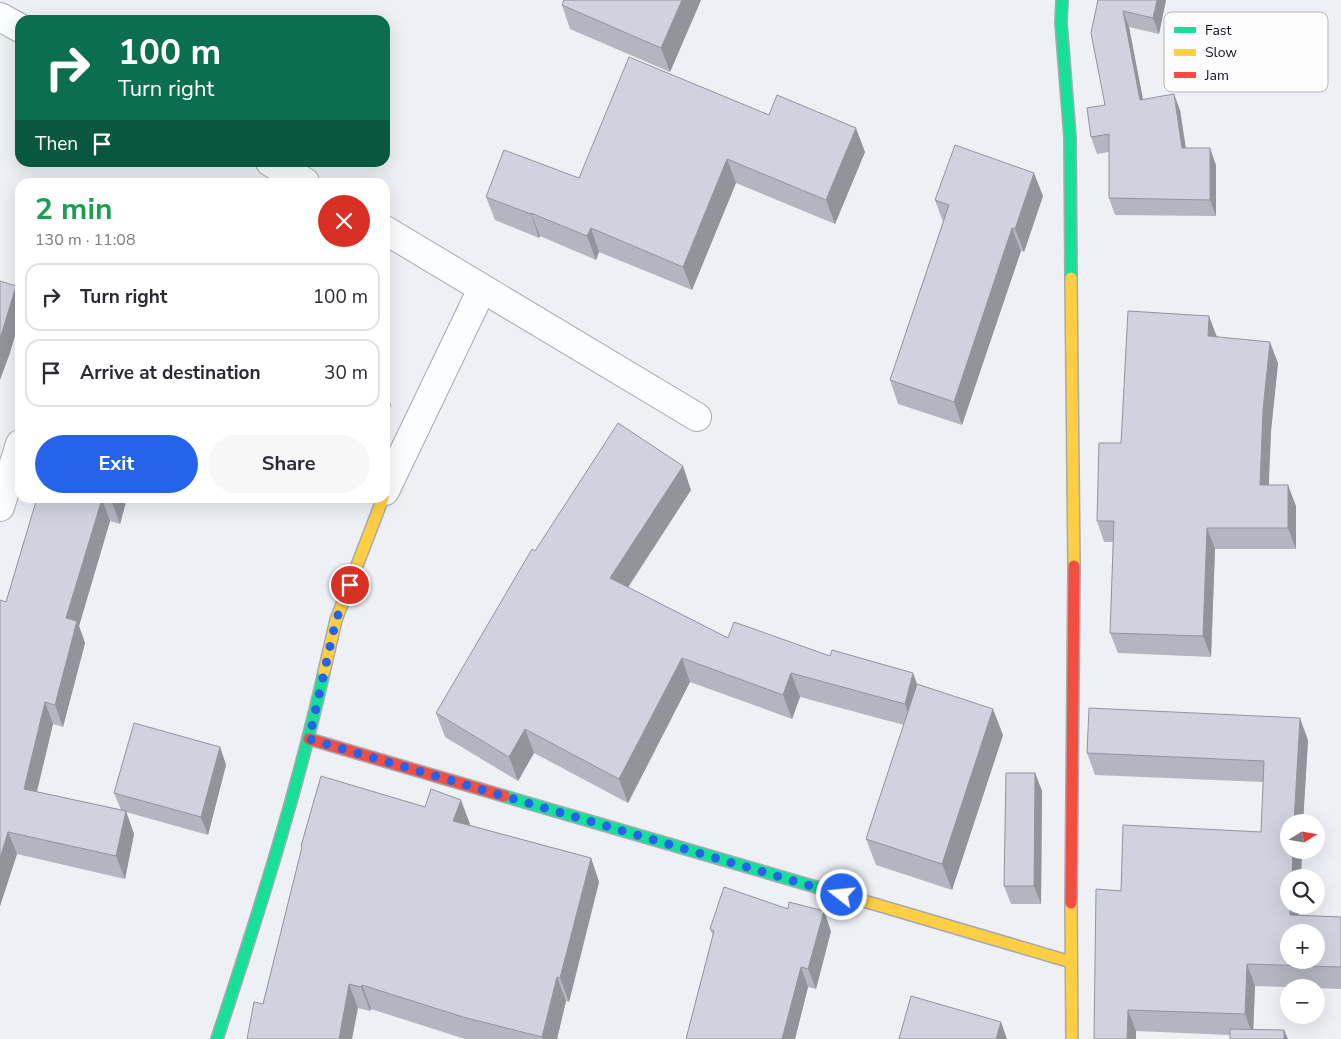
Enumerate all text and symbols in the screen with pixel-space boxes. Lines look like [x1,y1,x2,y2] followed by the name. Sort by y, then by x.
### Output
[1164,12,1328,92] legend
[1205,21,1231,40] text: Fast
[118,29,221,76] text: 100 m
[35,35,100,100] icon: right
[1205,43,1237,62] text: Slow
[1204,66,1229,85] text: Jam
[118,74,214,104] text: Turn right
[88,130,116,158] icon: arrive
[35,131,78,157] text: Then
[35,189,113,230] text: 2 min
[318,195,370,247] button: close
[35,229,136,251] text: 130 m · 11:08
[37,283,65,311] icon: right
[80,284,167,310] text: Turn right
[313,284,368,310] text: 100 m
[37,359,65,387] icon: arrive
[80,360,261,386] text: Arrive at destination
[324,360,368,386] text: 30 m
[35,435,198,493] button: Exit
[208,435,370,493] button: Share
[329,564,371,606] pin
[336,571,364,599] icon: arrive
[1280,814,1325,859] north arrow
[1280,814,1325,1024] map controls
[815,868,867,920] position arrow
[1280,869,1325,914] button: search
[1280,924,1325,969] button: +
[1280,979,1325,1024] button: −

